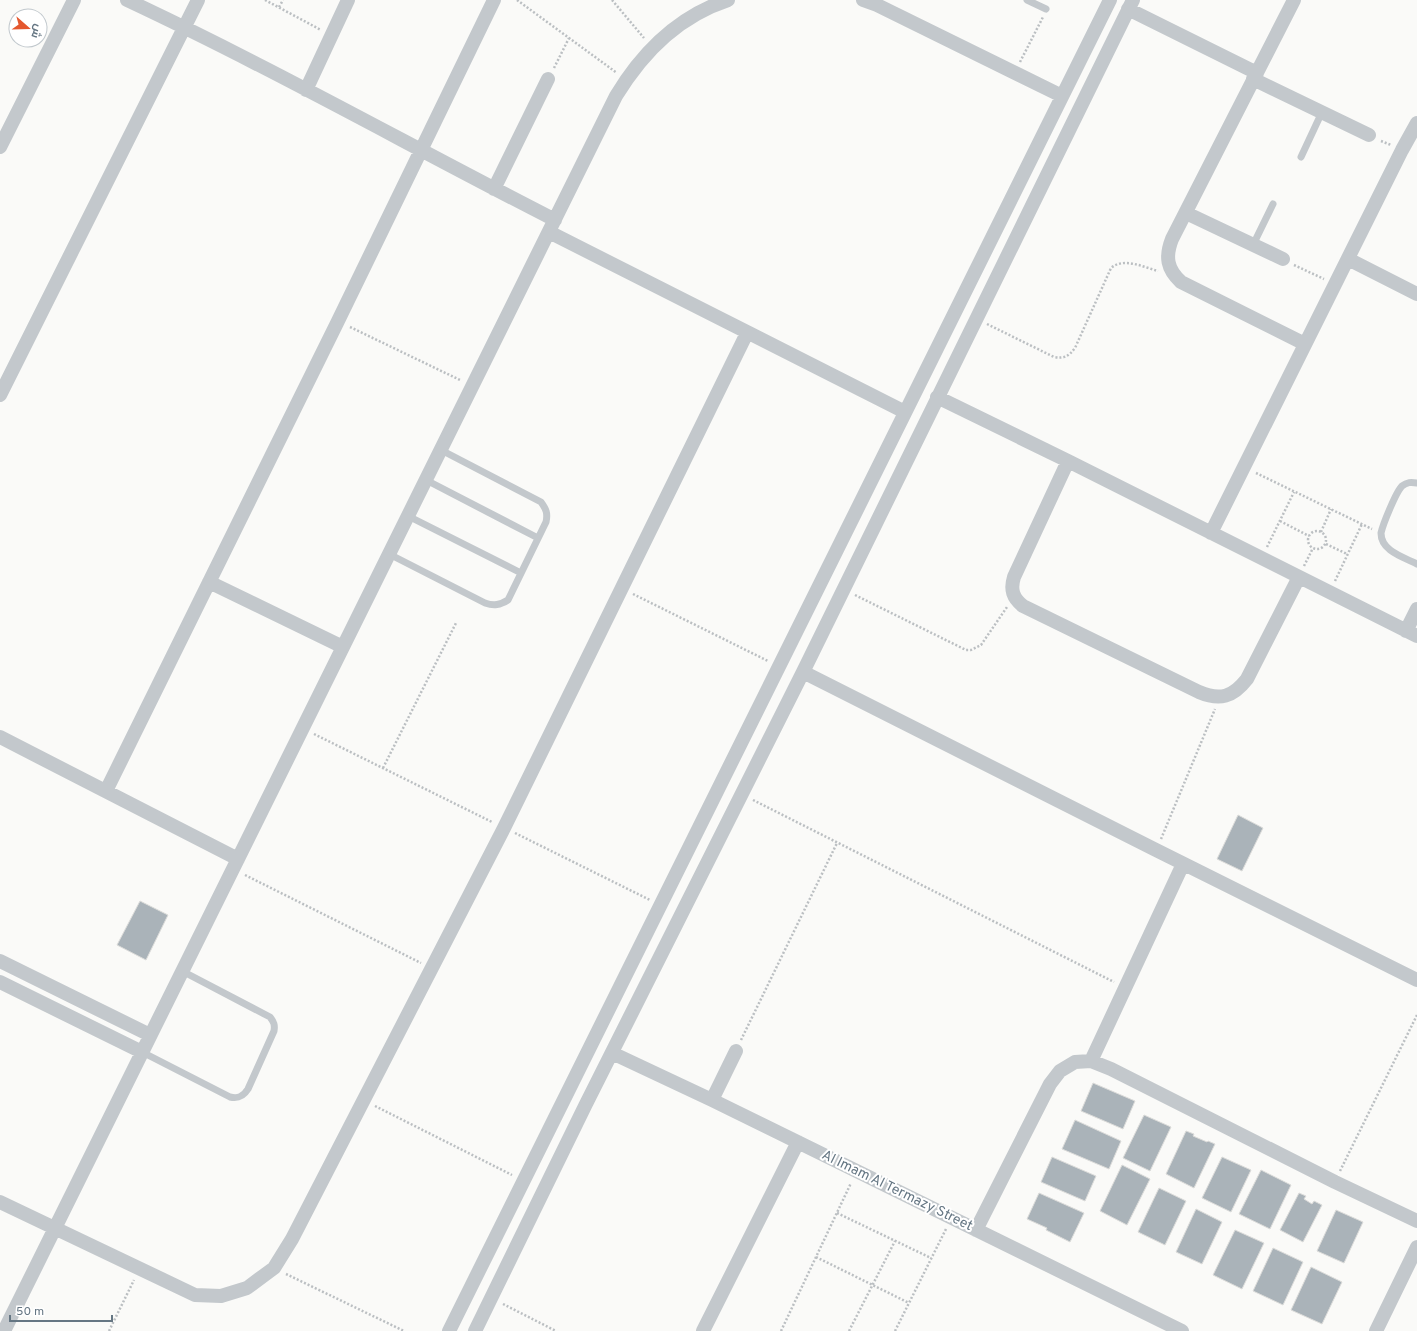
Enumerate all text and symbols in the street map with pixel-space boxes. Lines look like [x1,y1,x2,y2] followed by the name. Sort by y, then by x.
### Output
[8,8,48,48] north arrow
[27,22,45,40] text: ش
[819,1147,975,1235] street label: Al Imam Al Termazy Street
[10,1297,112,1323] scale bar
[16,1304,44,1320] text: 50 m

